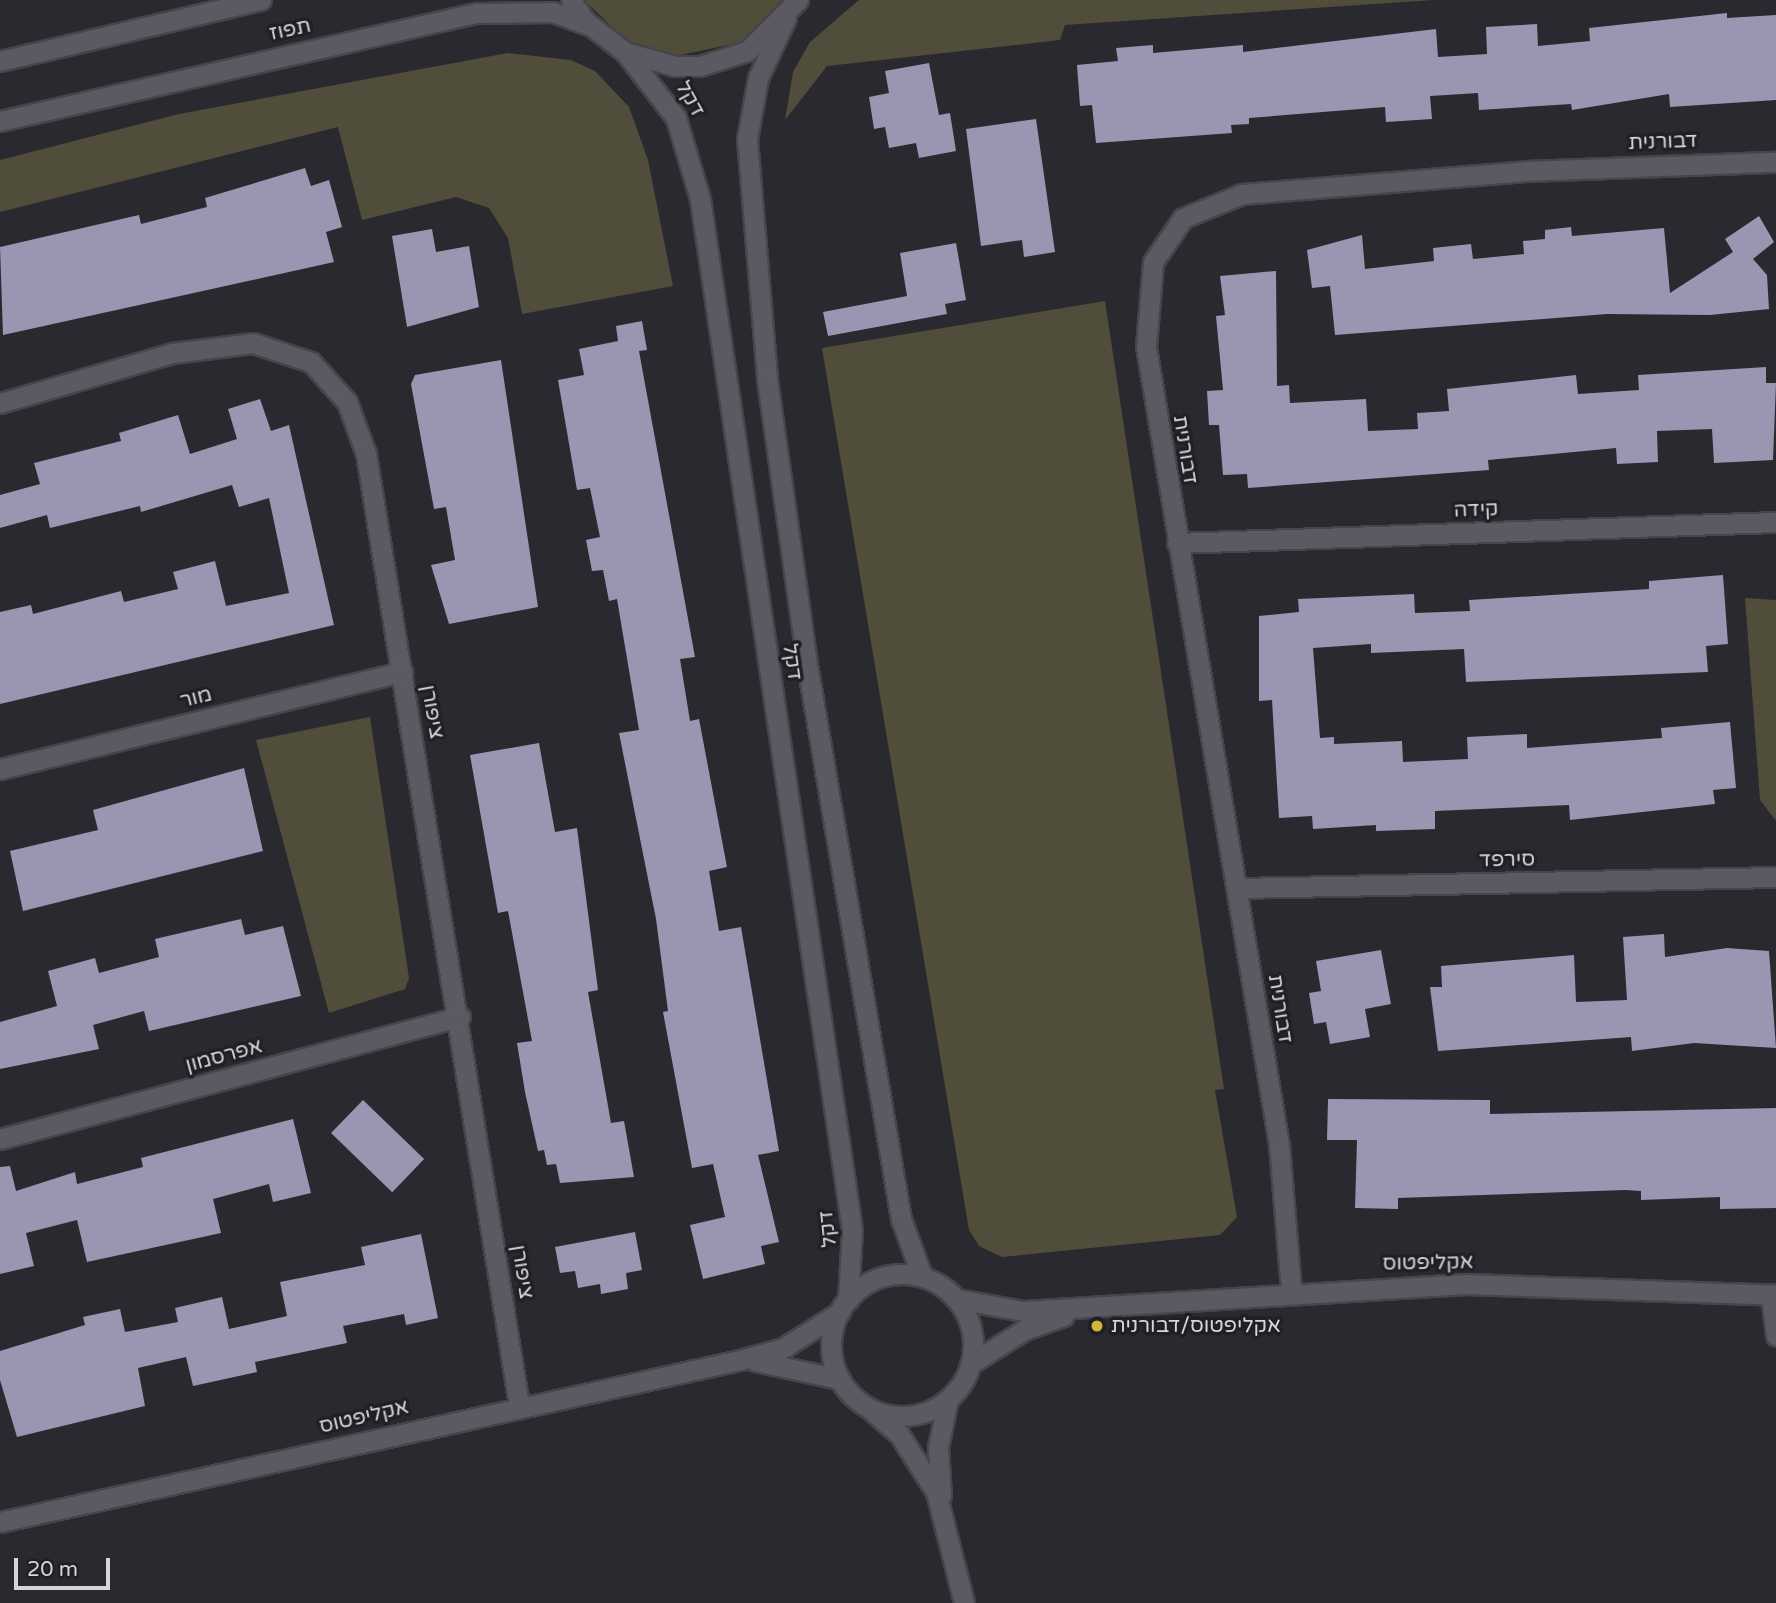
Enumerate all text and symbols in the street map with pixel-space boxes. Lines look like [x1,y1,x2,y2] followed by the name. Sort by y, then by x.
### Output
[267,13,313,47] street label: תפוז
[670,77,710,121] street label: דקל
[1628,128,1698,156] street label: דבורנית
[1167,414,1203,486] street label: דבורנית
[1453,497,1499,523] street label: קידה
[777,642,807,682] street label: דקל
[177,682,215,714] street label: מור
[415,683,449,741] street label: ציפורן
[1479,847,1535,873] street label: סירפד
[1262,973,1298,1045] street label: דבורנית
[183,1034,265,1078] street label: אפרסמון
[814,1209,842,1249] street label: דקל
[505,1243,539,1301] street label: ציפורן
[1382,1250,1474,1276] street label: אקליפטוס
[1111,1313,1281,1339] place label: אקליפטוס/דבורנית
[1089,1318,1105,1334] marker: אקליפטוס/דבורנית
[317,1394,411,1440] street label: אקליפטוס
[18,1544,114,1588] scale bar
[27,1557,78,1582] text: 20 m

